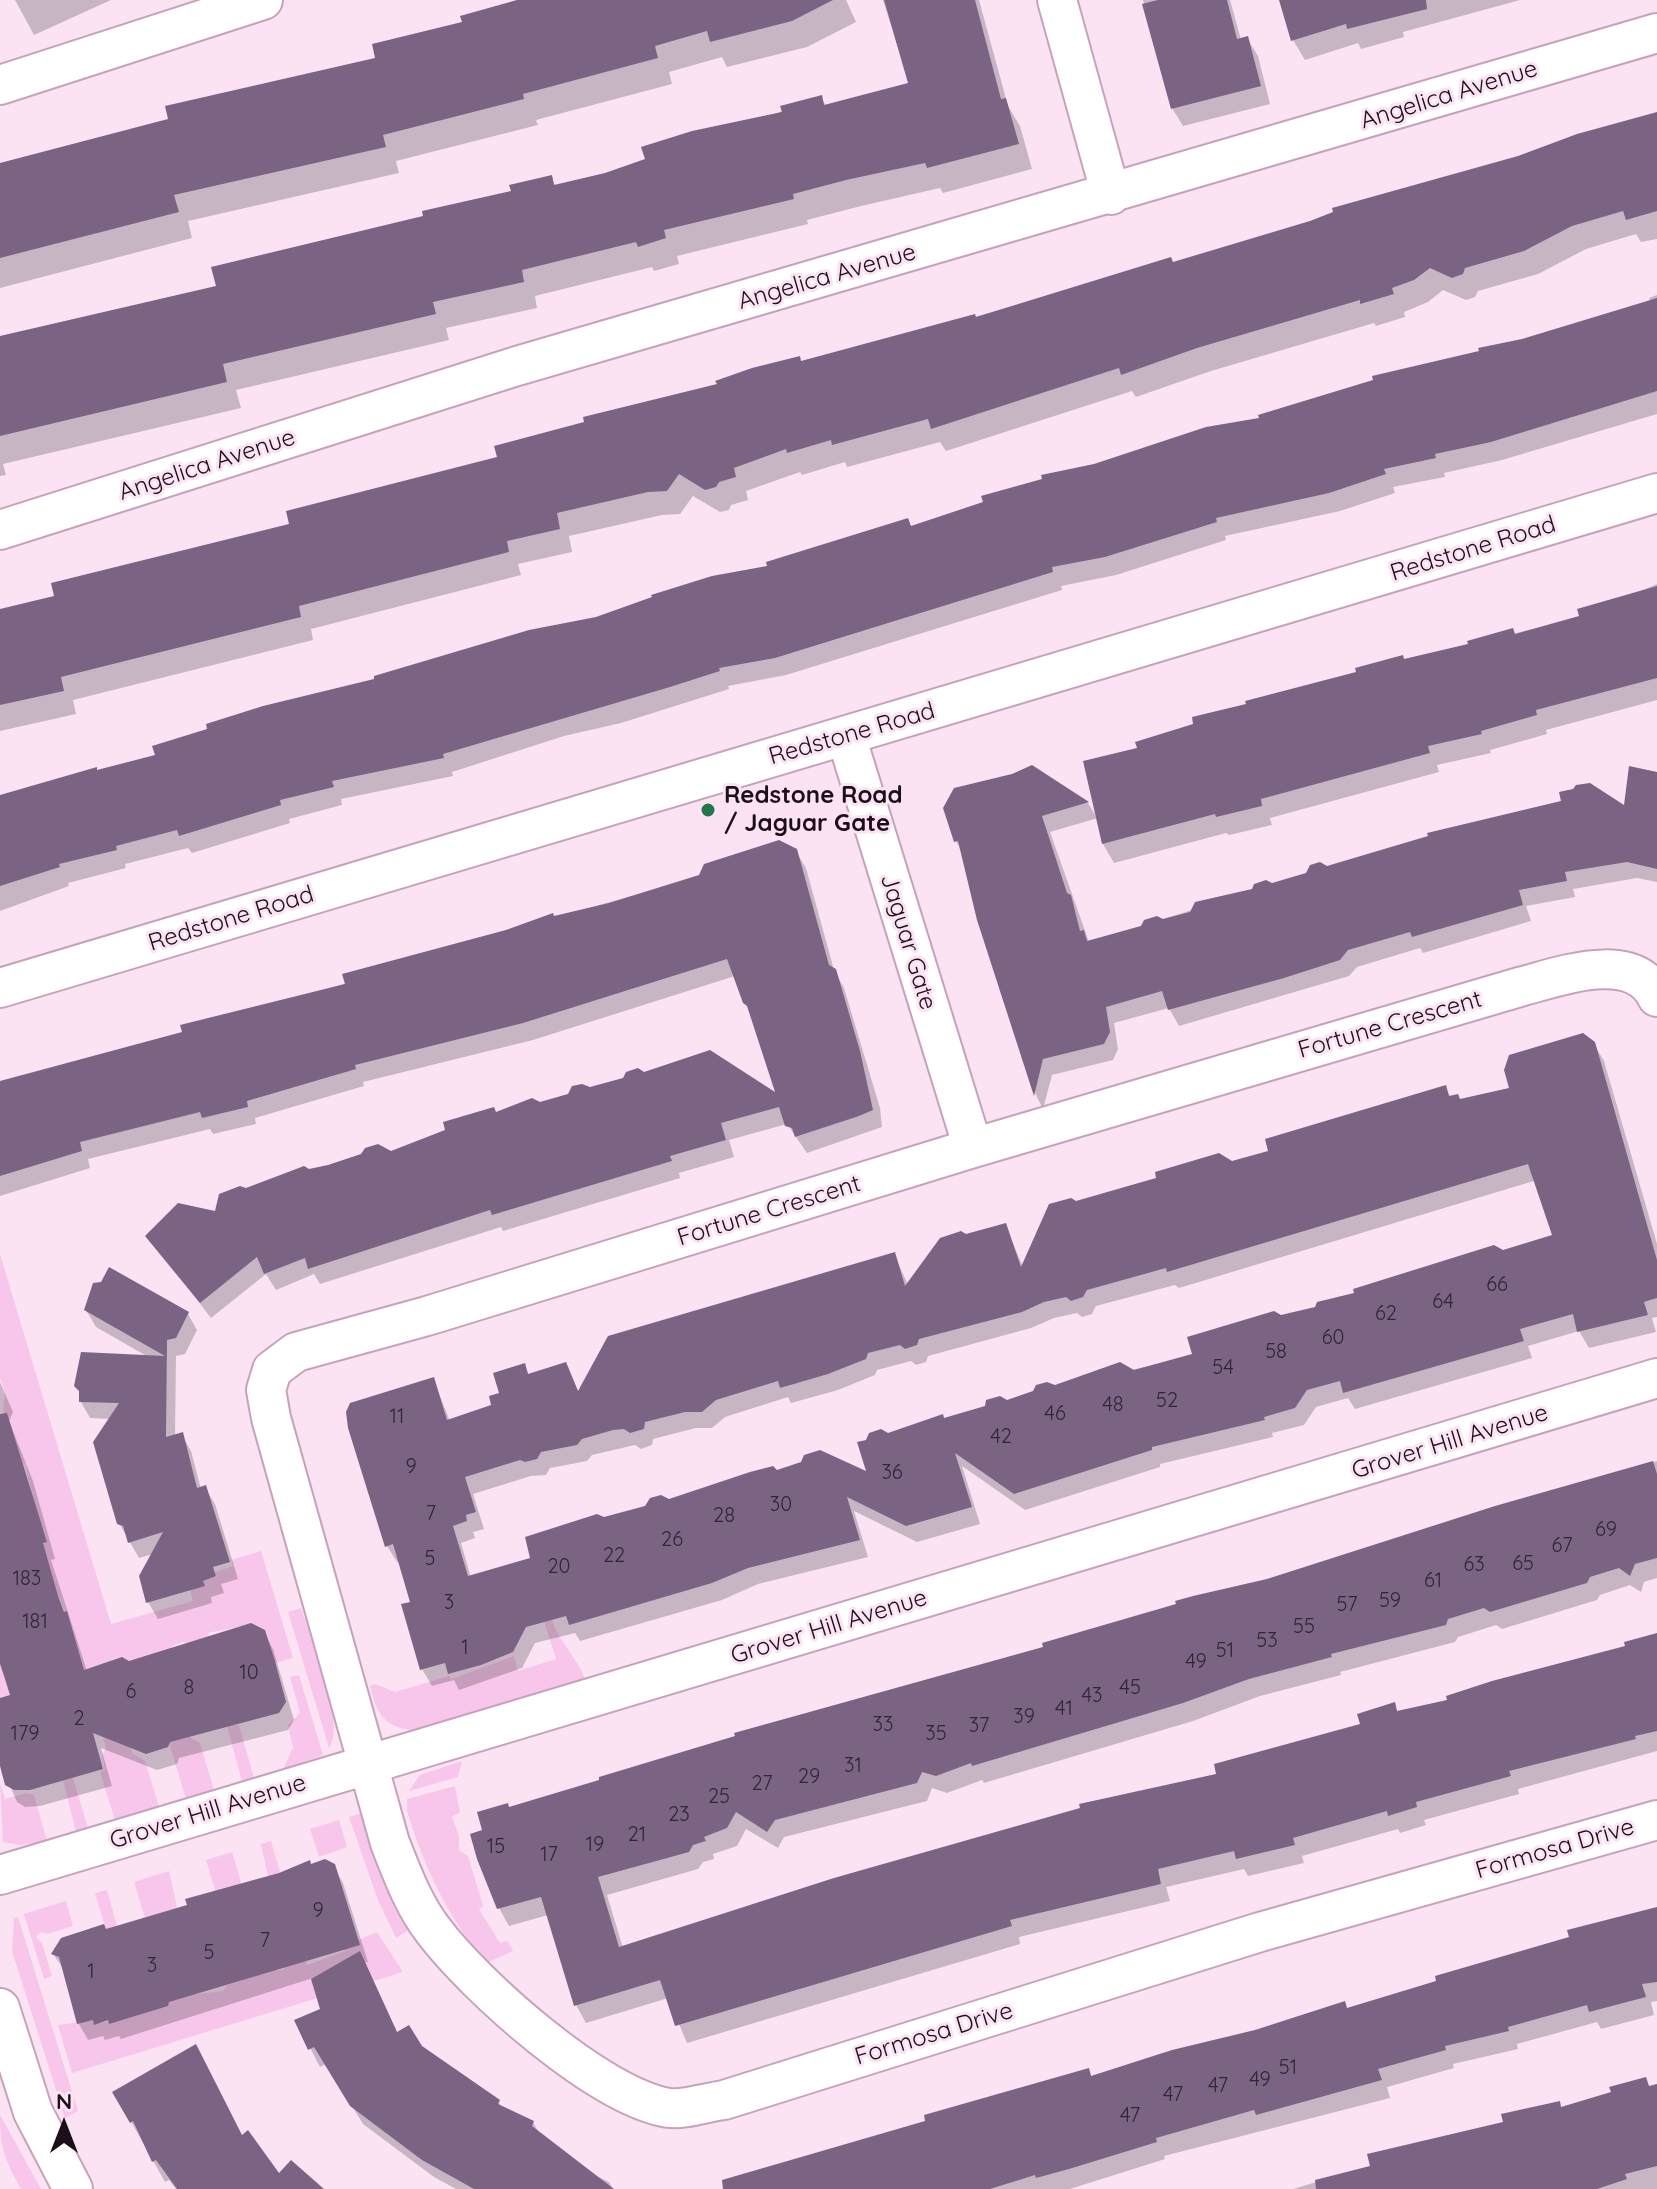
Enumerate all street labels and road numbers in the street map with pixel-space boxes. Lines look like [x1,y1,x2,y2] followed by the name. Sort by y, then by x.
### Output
[1357,54,1541,136] street label: Angelica Avenue
[735,238,919,316] street label: Angelica Avenue
[115,423,299,507] street label: Angelica Avenue
[1387,510,1559,588] street label: Redstone Road
[766,697,938,771] street label: Redstone Road
[874,871,942,1013] street label: Jaguar Gate
[145,880,317,958] street label: Redstone Road
[1295,985,1485,1065] street label: Fortune Crescent
[674,1169,864,1253] street label: Fortune Crescent
[1348,1398,1552,1486] street label: Grover Hill Avenue
[727,1583,931,1671] street label: Grover Hill Avenue
[106,1768,310,1856] street label: Grover Hill Avenue
[1472,1813,1638,1885] street label: Formosa Drive
[852,1996,1016,2072] street label: Formosa Drive

